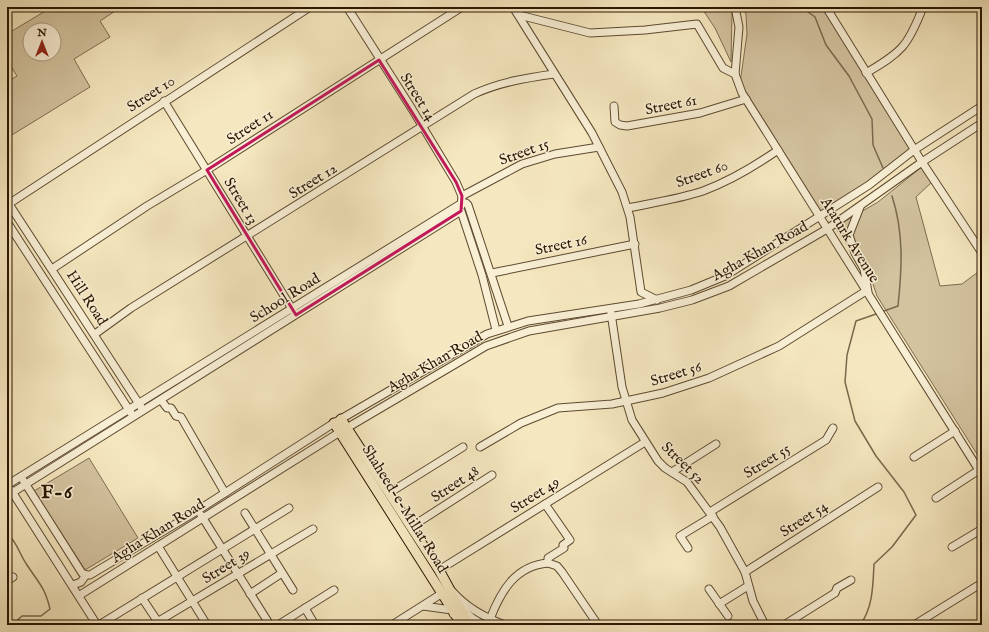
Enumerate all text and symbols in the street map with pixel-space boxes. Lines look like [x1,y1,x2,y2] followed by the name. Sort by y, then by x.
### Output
[22,22,62,62] north arrow
[36,26,47,40] text: N
[396,69,441,125] street label: Street 14
[123,71,179,117] street label: Street 10
[643,91,699,119] street label: Street 61
[223,105,277,149] street label: Street 11
[497,134,552,170] street label: Street 15
[673,156,731,192] street label: Street 60
[285,159,341,203] street label: Street 12
[220,174,262,228] street label: Street 13
[816,193,884,286] street label: Ataturk Avenue
[708,216,812,286] street label: Agha Khan Road
[533,230,589,260] street label: Street 16
[62,267,112,330] street label: Hill Road
[246,268,325,327] street label: School Road
[383,327,487,397] street label: Agha Khan Road
[648,357,704,391] street label: Street 56
[657,438,709,488] street label: Street 52
[740,439,794,483] street label: Street 55
[358,441,453,578] street label: Shaheed-e-Millat Road
[427,461,483,507] street label: Street 48
[507,473,563,517] street label: Street 49
[41,481,73,505] district label: F-6
[107,494,209,568] street label: Agha Khan Road
[776,496,832,541] street label: Street 54
[199,544,253,588] street label: Street 39

